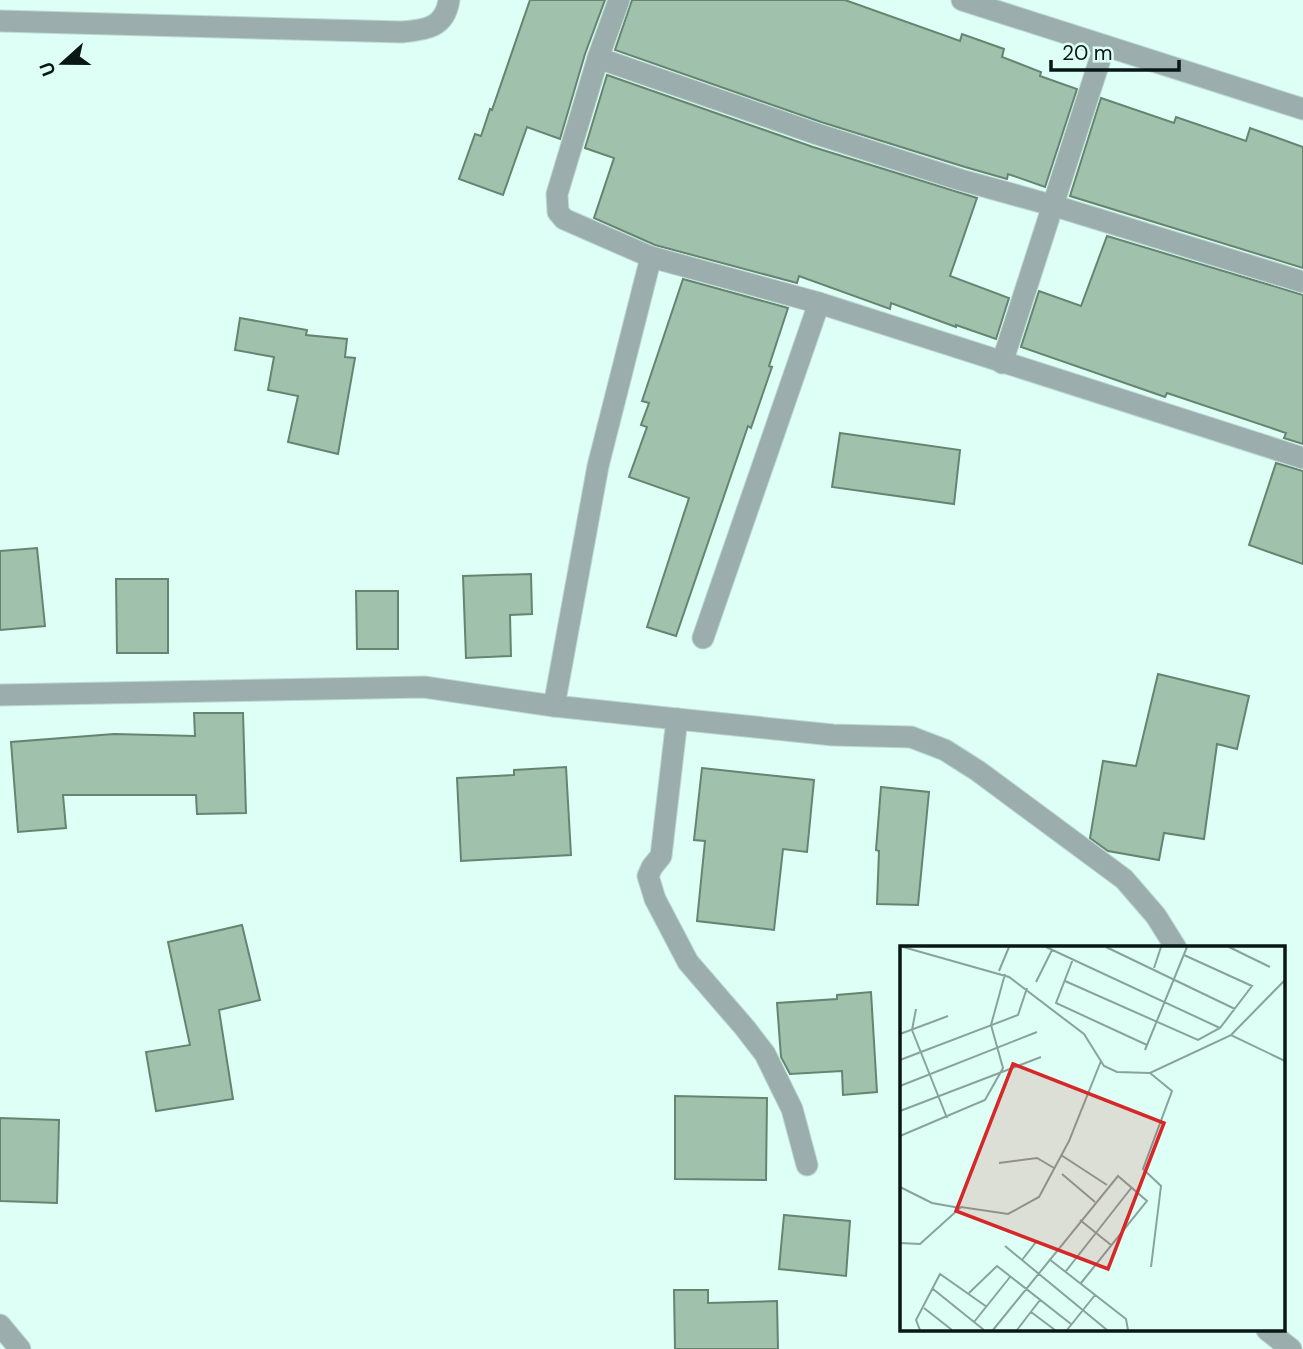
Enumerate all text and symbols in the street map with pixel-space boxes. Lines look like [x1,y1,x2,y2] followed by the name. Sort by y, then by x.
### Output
[28,28,98,98] north arrow
[1051,28,1179,72] scale bar
[1062,39,1113,67] text: 20 m
[34,58,62,79] text: U
[900,946,1286,1332] inset map

